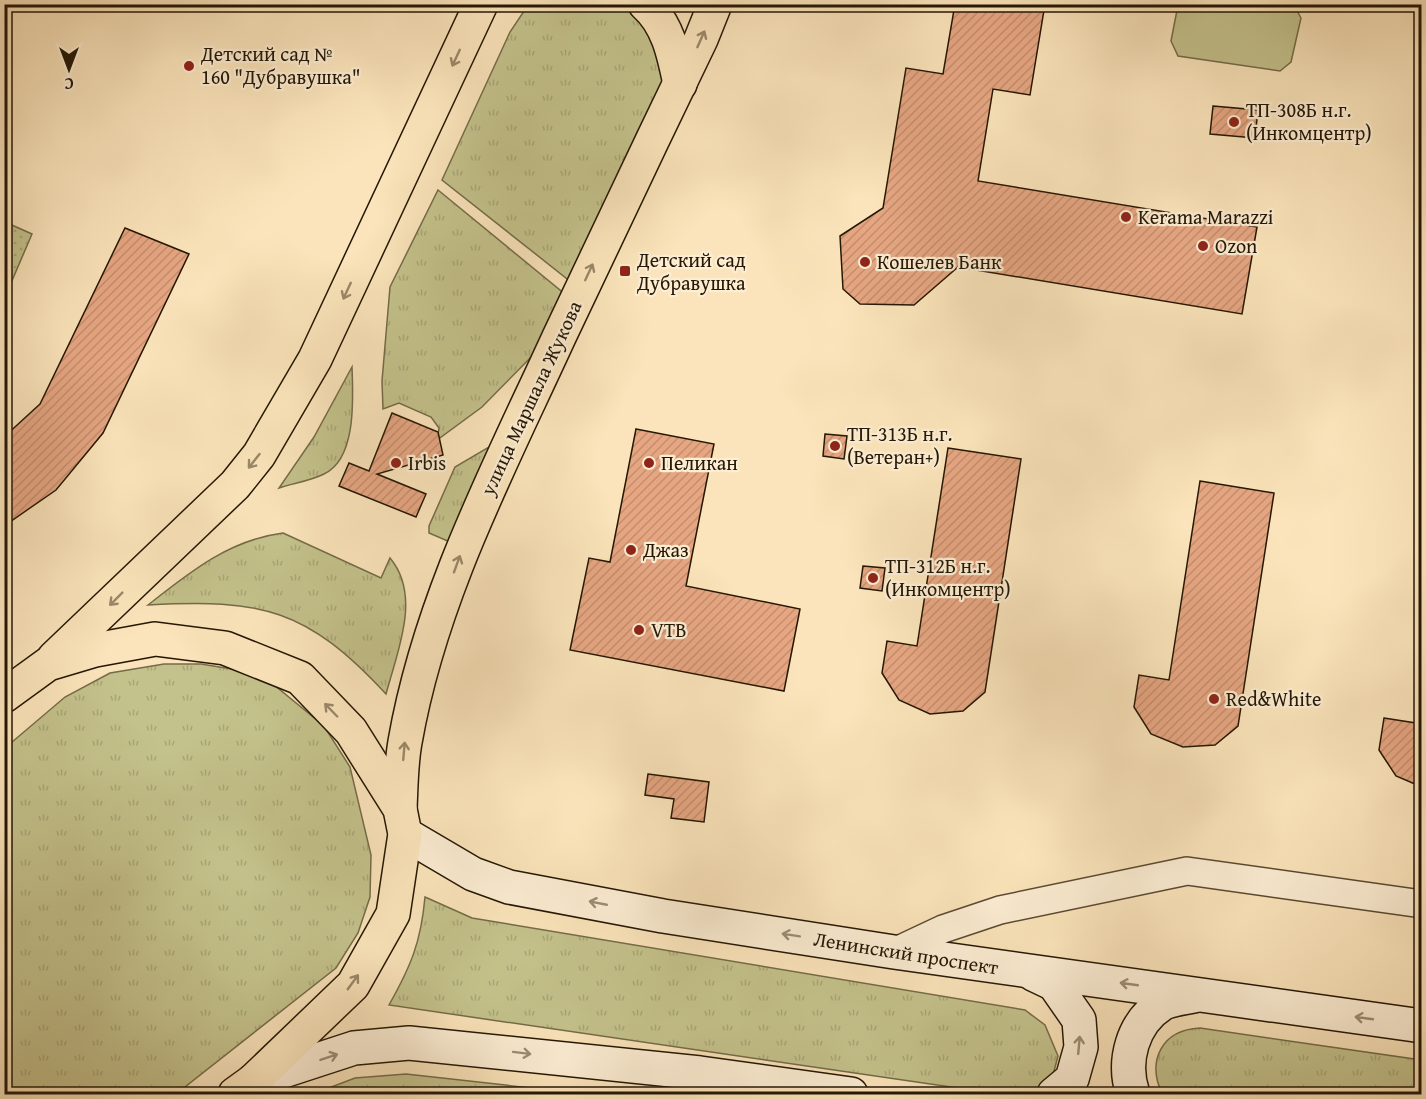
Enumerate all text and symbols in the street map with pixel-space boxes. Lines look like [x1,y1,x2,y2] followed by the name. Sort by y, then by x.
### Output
[696,31,707,49] one-way arrow
[39,39,99,99] north arrow
[200,39,360,91] place label: Детский сад № 160 "Дубравушка"
[450,48,462,66] one-way arrow
[182,59,196,73] marker: Детский сад № 160 "Дубравушка"
[64,72,74,96] text: С
[1246,95,1372,147] place label: ТП-308Б н.г. (Инкомцентр)
[1227,115,1241,129] marker: ТП-308Б н.г. (Инкомцентр)
[1138,202,1274,231] place label: Kerama Marazzi
[1119,210,1133,224] marker: Kerama Marazzi
[1215,231,1257,260] place label: Ozon
[1196,239,1210,253] marker: Ozon
[636,245,746,297] place label: Детский сад Дубравушка
[877,247,1002,276] place label: Кошелев Банк
[858,255,872,269] marker: Кошелев Банк
[584,263,596,281] one-way arrow
[618,264,632,278] marker: Детский сад Дубравушка
[341,281,353,299] one-way arrow
[472,295,589,501] street label: улица Маршала Жукова
[847,419,952,471] place label: ТП-313Б н.г. (Ветеран+)
[828,439,842,453] marker: ТП-313Б н.г. (Ветеран+)
[408,448,446,477] place label: Irbis
[661,448,738,477] place label: Пеликан
[247,453,260,469] one-way arrow
[389,456,403,470] marker: Irbis
[642,456,656,470] marker: Пеликан
[642,535,689,564] place label: Джаз
[624,543,638,557] marker: Джаз
[885,551,1011,603] place label: ТП-312Б н.г. (Инкомцентр)
[452,555,463,574] one-way arrow
[866,571,880,585] marker: ТП-312Б н.г. (Инкомцентр)
[109,592,124,607] one-way arrow
[651,615,687,644] place label: VTB
[632,623,646,637] marker: VTB
[1226,684,1321,713] place label: Red&White
[1207,692,1221,706] marker: Red&White
[324,703,338,718] one-way arrow
[399,742,410,761] one-way arrow
[589,897,609,908] one-way arrow
[812,924,1001,981] street label: Ленинский проспект
[781,930,801,941] one-way arrow
[347,975,359,991] one-way arrow
[1120,979,1139,990] one-way arrow
[1354,1012,1374,1023] one-way arrow
[1074,1036,1085,1056] one-way arrow
[512,1048,531,1059] one-way arrow
[319,1050,338,1061] one-way arrow

